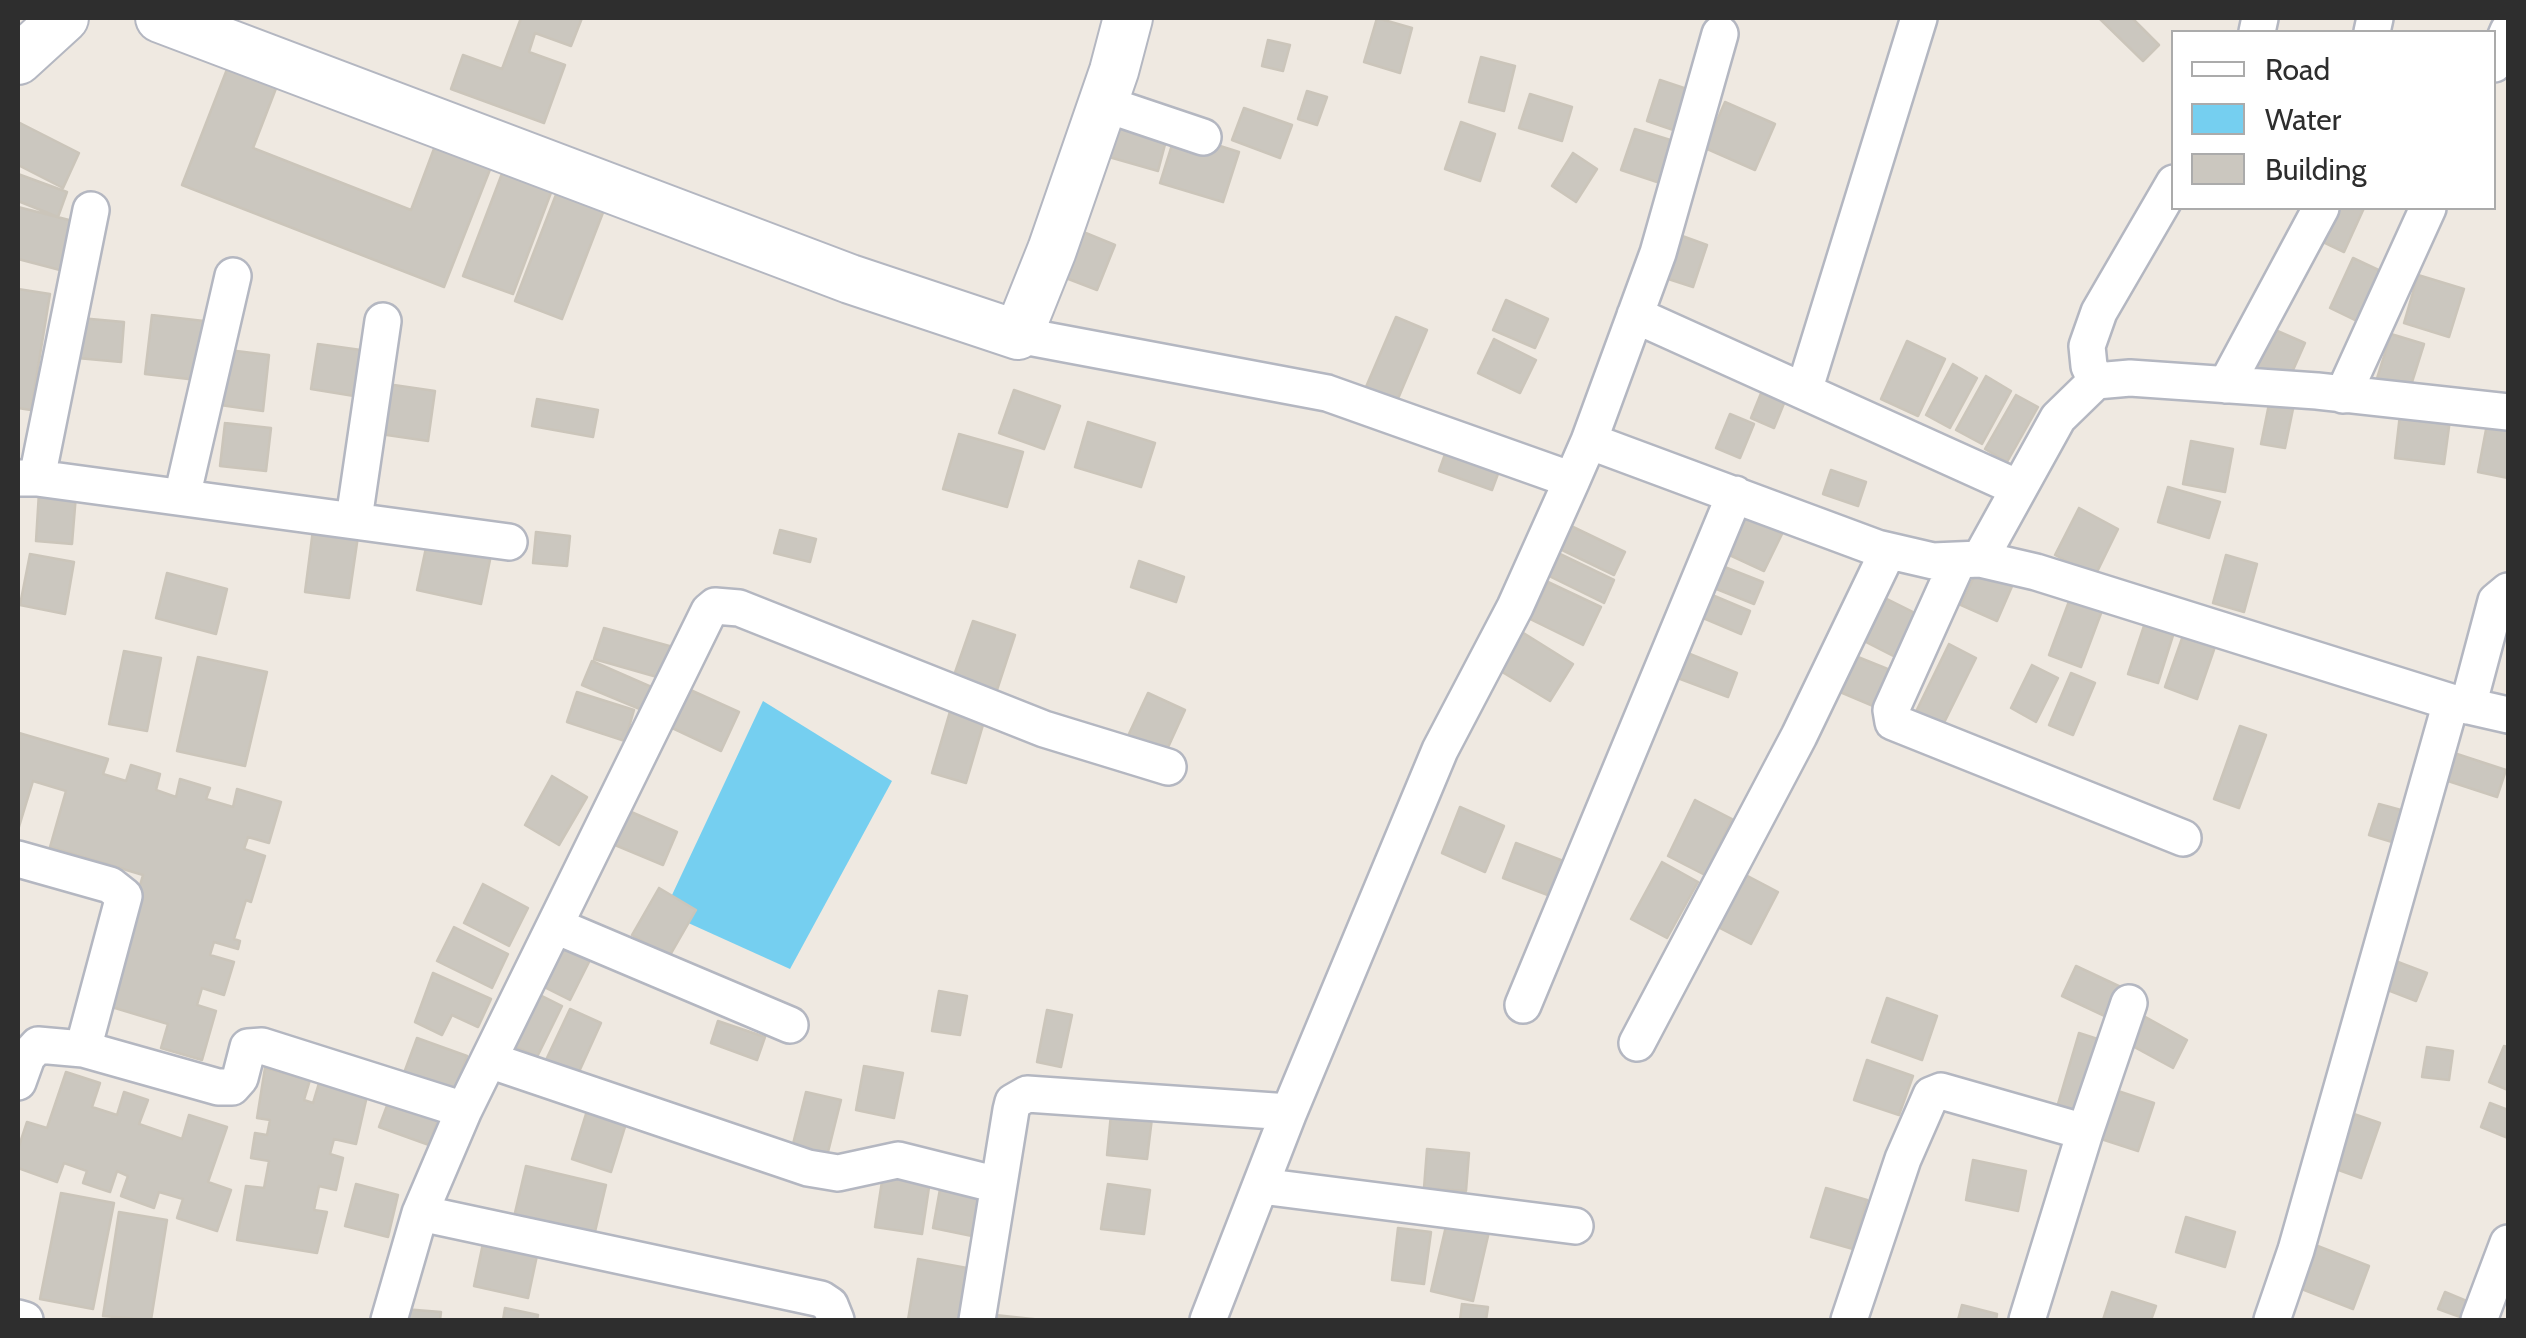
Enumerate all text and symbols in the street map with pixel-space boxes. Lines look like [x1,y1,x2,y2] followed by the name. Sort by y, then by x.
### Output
[2171,30,2496,210] legend
[2265,51,2330,88] text: Road
[2265,101,2341,138] text: Water
[2265,151,2367,188] text: Building

